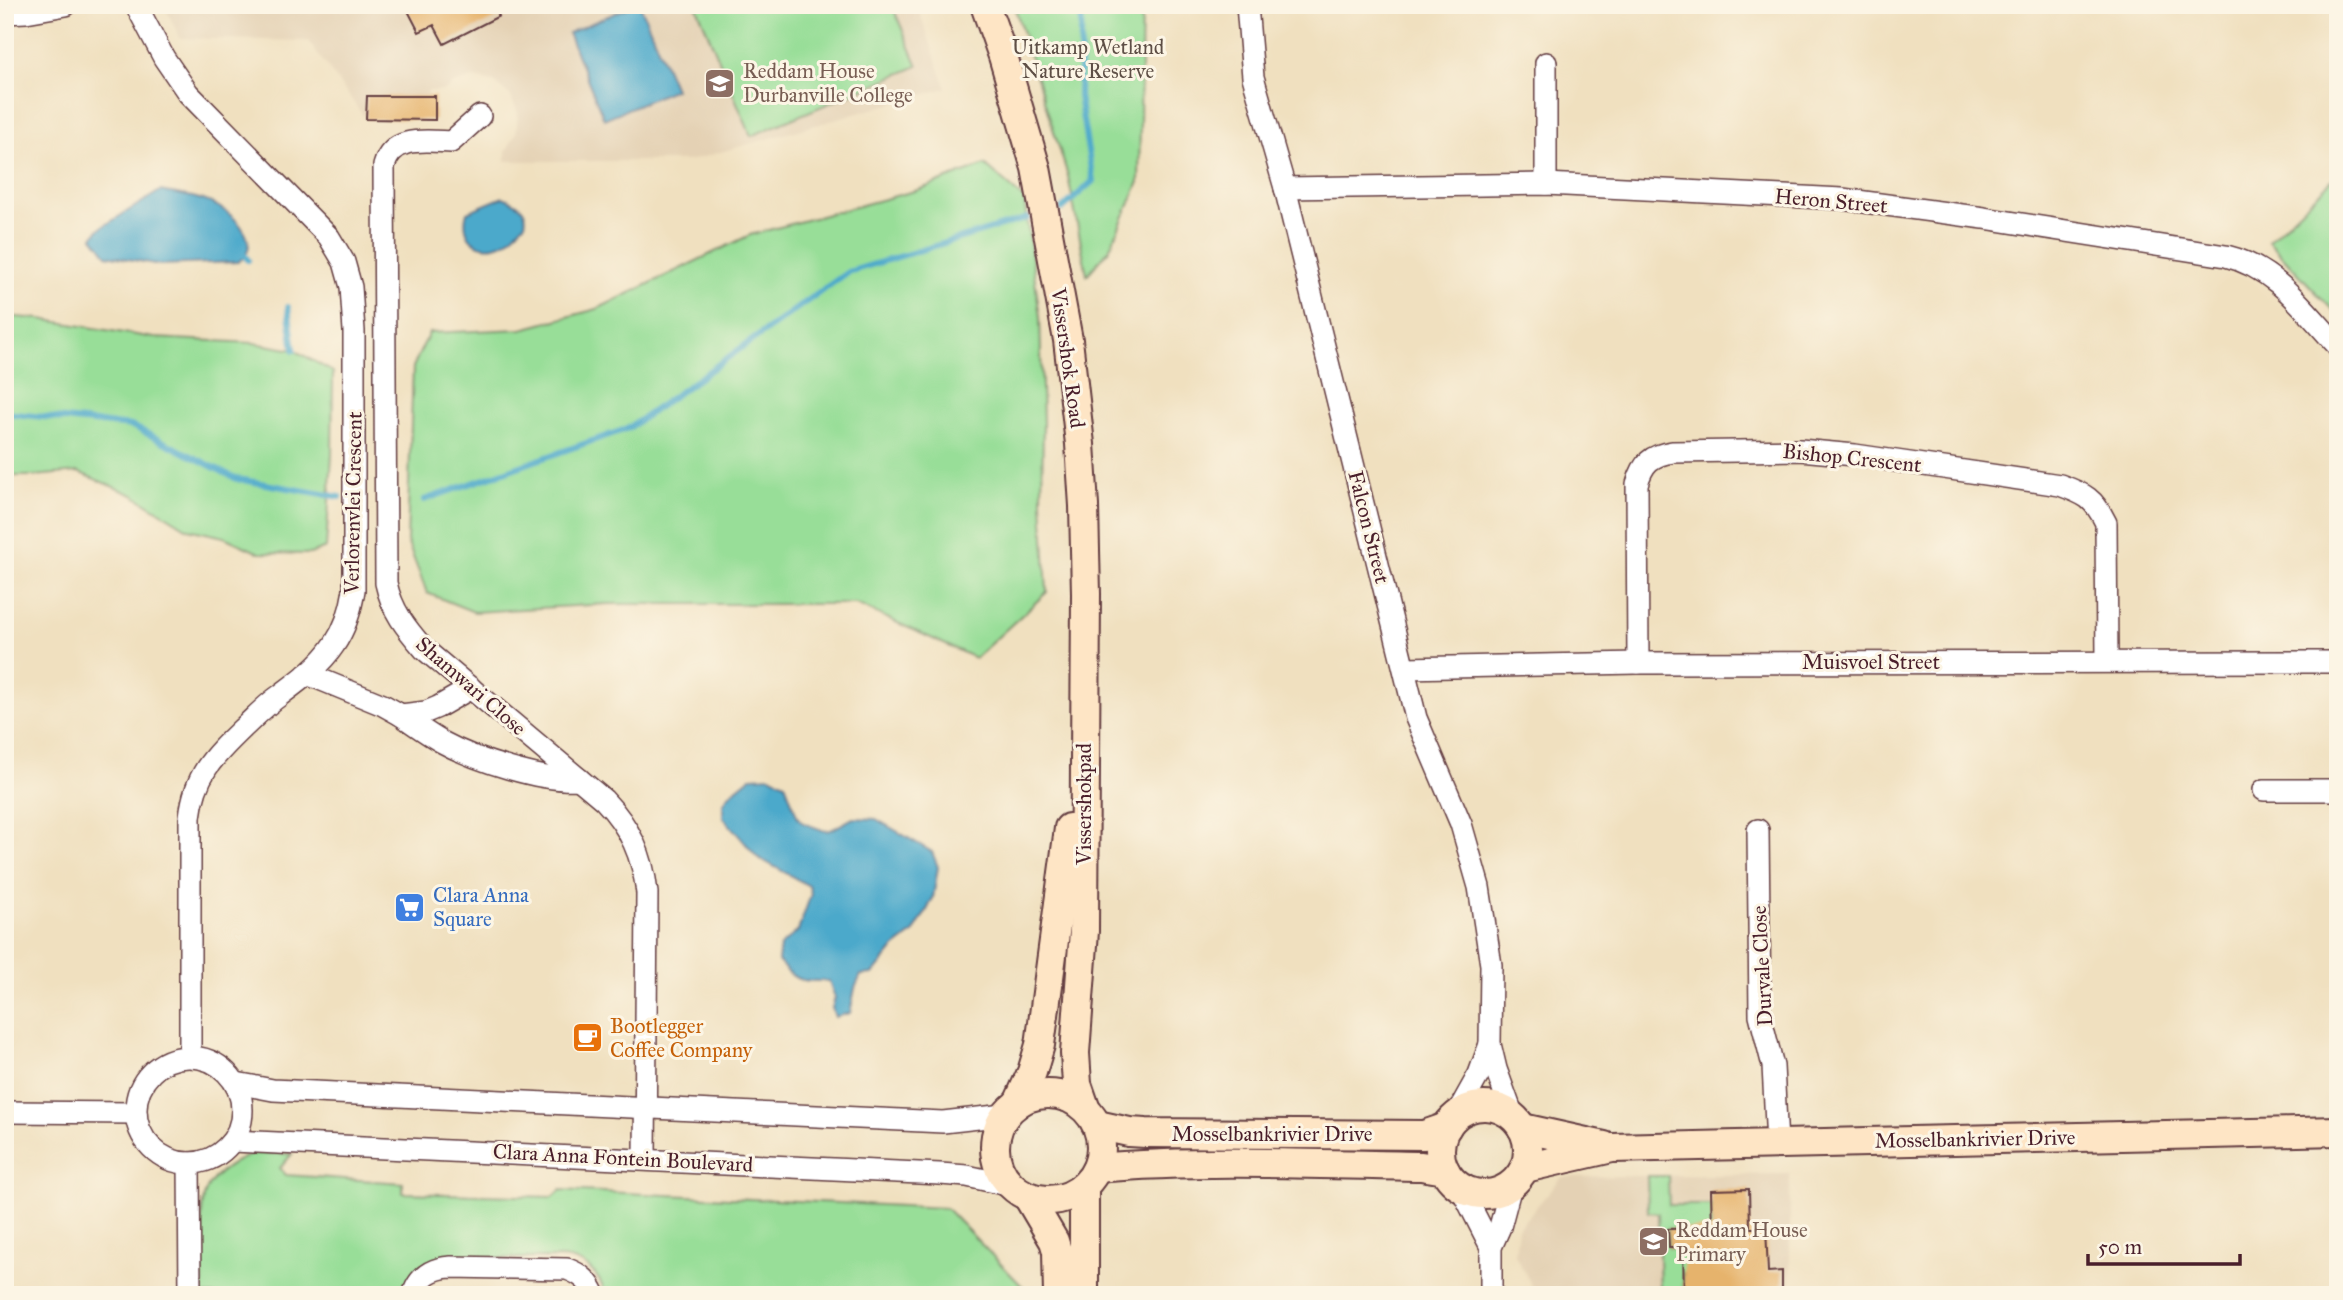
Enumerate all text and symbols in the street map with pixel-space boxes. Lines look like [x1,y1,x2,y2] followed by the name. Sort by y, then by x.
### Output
[1012,34,1165,84] park label: Uitkamp Wetland Nature Reserve
[743,58,913,108] place label: Reddam House Durbanville College
[703,66,737,100] school or university icon: Reddam House Durbanville College
[1773,183,1889,219] street label: Heron Street
[1045,285,1091,430] street label: Vissershok Road
[338,411,368,596] street label: Verlorenvlei Crescent
[1781,438,1923,478] street label: Bishop Crescent
[1342,468,1396,587] street label: Falcon Street
[410,631,532,741] street label: Shamwari Close
[1802,649,1940,675] street label: Muisvoel Street
[1071,743,1097,866] street label: Vissershokpad
[433,882,529,932] place label: Clara Anna Square
[393,890,427,924] supermarket icon: Clara Anna Square
[1746,905,1778,1027] street label: Durvale Close
[610,1013,754,1063] place label: Bootlegger Coffee Company
[570,1021,604,1055] cafe icon: Bootlegger Coffee Company
[1171,1121,1373,1147] street label: Mosselbankrivier Drive
[1874,1124,2076,1154] street label: Mosselbankrivier Drive
[492,1138,754,1178] street label: Clara Anna Fontein Boulevard
[1676,1217,1808,1267] place label: Reddam House Primary
[2088,1223,2240,1267] scale bar
[1636,1225,1670,1259] school or university icon: Reddam House Primary
[2098,1234,2143,1260] text: 50 m

